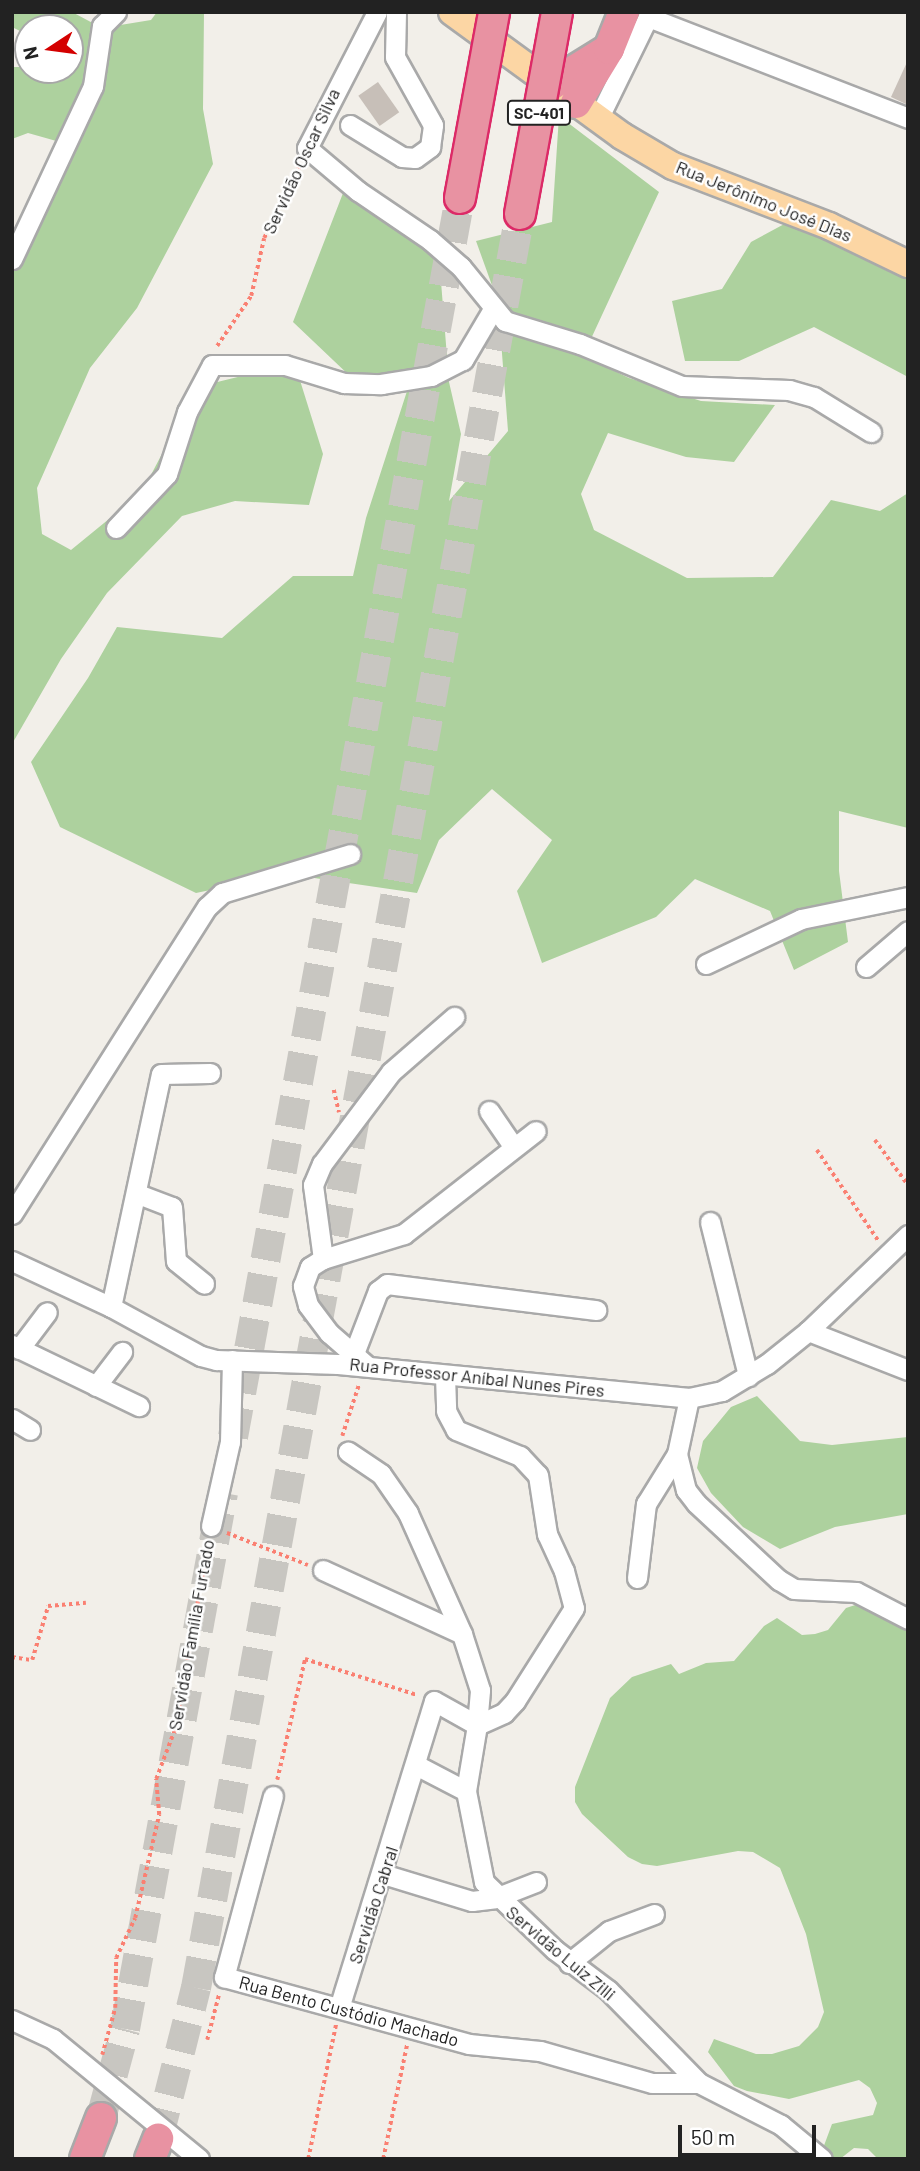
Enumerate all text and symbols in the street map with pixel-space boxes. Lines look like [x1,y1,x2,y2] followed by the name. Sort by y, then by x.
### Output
[14,14,84,84] north arrow
[17,45,43,62] text: N
[258,85,344,237] street label: Servidão Oscar Silva
[506,100,572,125] road number: SC-401
[673,156,855,246] street label: Rua Jerônimo José Dias
[348,1353,606,1401] street label: Rua Professor Aníbal Nunes Pires
[164,1538,218,1732] street label: Servidão Família Furtado
[344,1844,402,1966] street label: Servidão Cabral
[502,1901,620,2005] street label: Servidão Luiz Zilli
[237,1971,461,2051] street label: Rua Bento Custódio Machado
[682,2112,820,2156] scale bar
[691,2124,735,2149] text: 50 m

